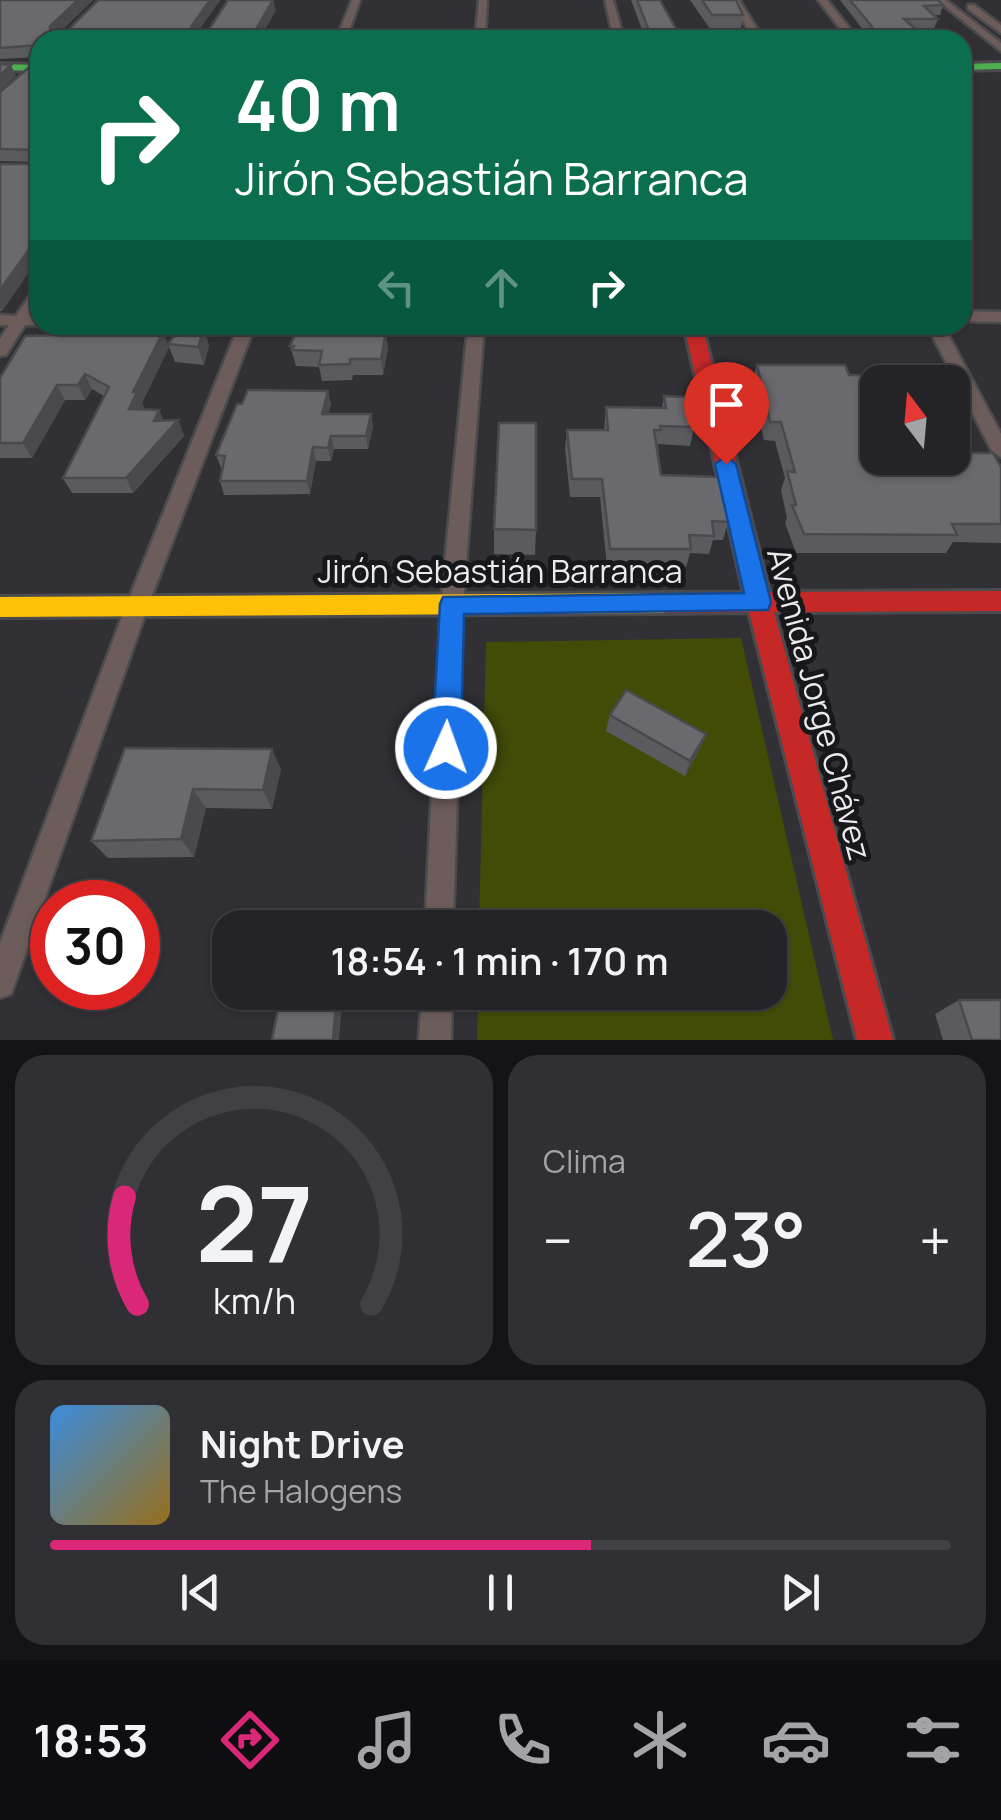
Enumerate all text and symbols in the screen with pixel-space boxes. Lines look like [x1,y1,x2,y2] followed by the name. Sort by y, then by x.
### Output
[235,56,401,152] text: 40 m
[70,70,200,200] icon: right
[235,147,749,209] text: Jirón Sebastián Barranca
[369,260,424,315] icon: left
[474,260,529,315] icon: ahead
[579,260,634,315] icon: right
[684,362,769,465] pin
[860,365,970,475] north arrow
[860,365,970,475] map controls
[699,377,754,432] icon: arrive
[757,543,883,865] street label: Avenida Jorge Chávez
[317,549,683,593] street label: Jirón Sebastián Barranca
[394,696,498,800] position arrow
[30,880,160,1010] speed limit sign: 30
[330,934,669,986] text: 18:54 · 1 min · 170 m
[543,1139,626,1183] text: Clima
[195,1151,313,1293] text: 27
[686,1187,806,1290] text: 23°
[543,1202,573,1278] text: −
[919,1202,951,1278] text: +
[212,1276,296,1325] text: km/h
[200,1417,405,1469] text: Night Drive
[200,1469,402,1513] text: The Halogens
[173,1565,228,1620] icon: previous
[473,1565,528,1620] icon: pause
[773,1565,828,1620] icon: next
[215,1705,285,1775] icon: directions
[352,1705,422,1775] icon: music
[488,1705,558,1775] icon: phone
[625,1705,695,1775] icon: climate
[761,1705,831,1775] icon: car
[898,1705,968,1775] icon: filters
[33,1709,149,1771] text: 18:53

